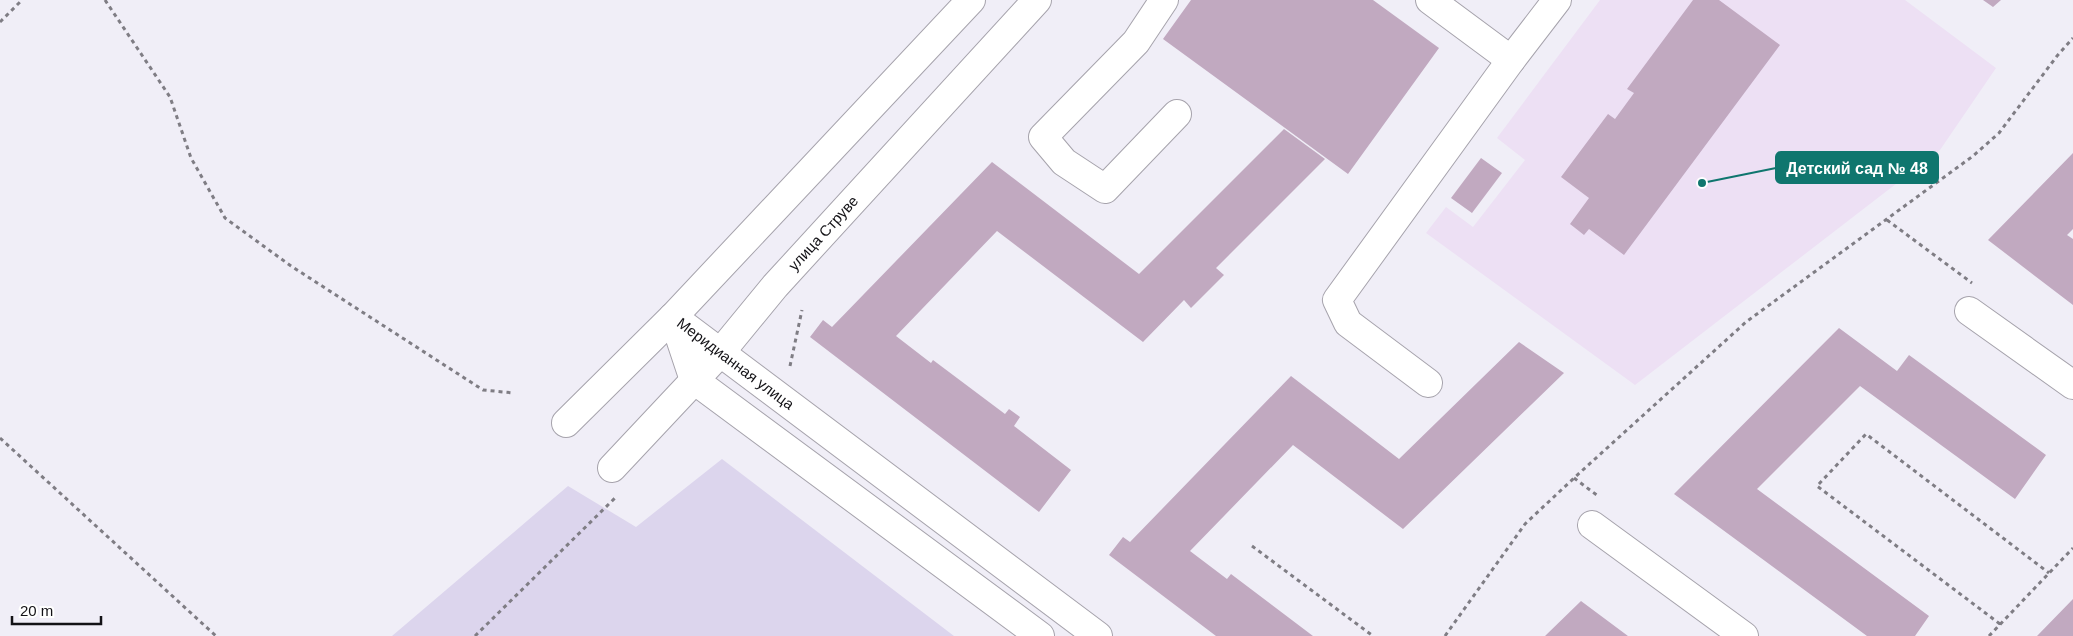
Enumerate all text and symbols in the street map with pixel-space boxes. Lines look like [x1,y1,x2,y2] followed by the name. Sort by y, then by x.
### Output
[1776,152,1938,183] callout: Детский сад № 48
[1786,160,1928,177] text: Детский сад № 48
[785,192,861,274] street label: улица Струве
[674,314,798,413] street label: Меридианная улица
[12,594,101,626] scale bar
[20,602,53,619] text: 20 m

